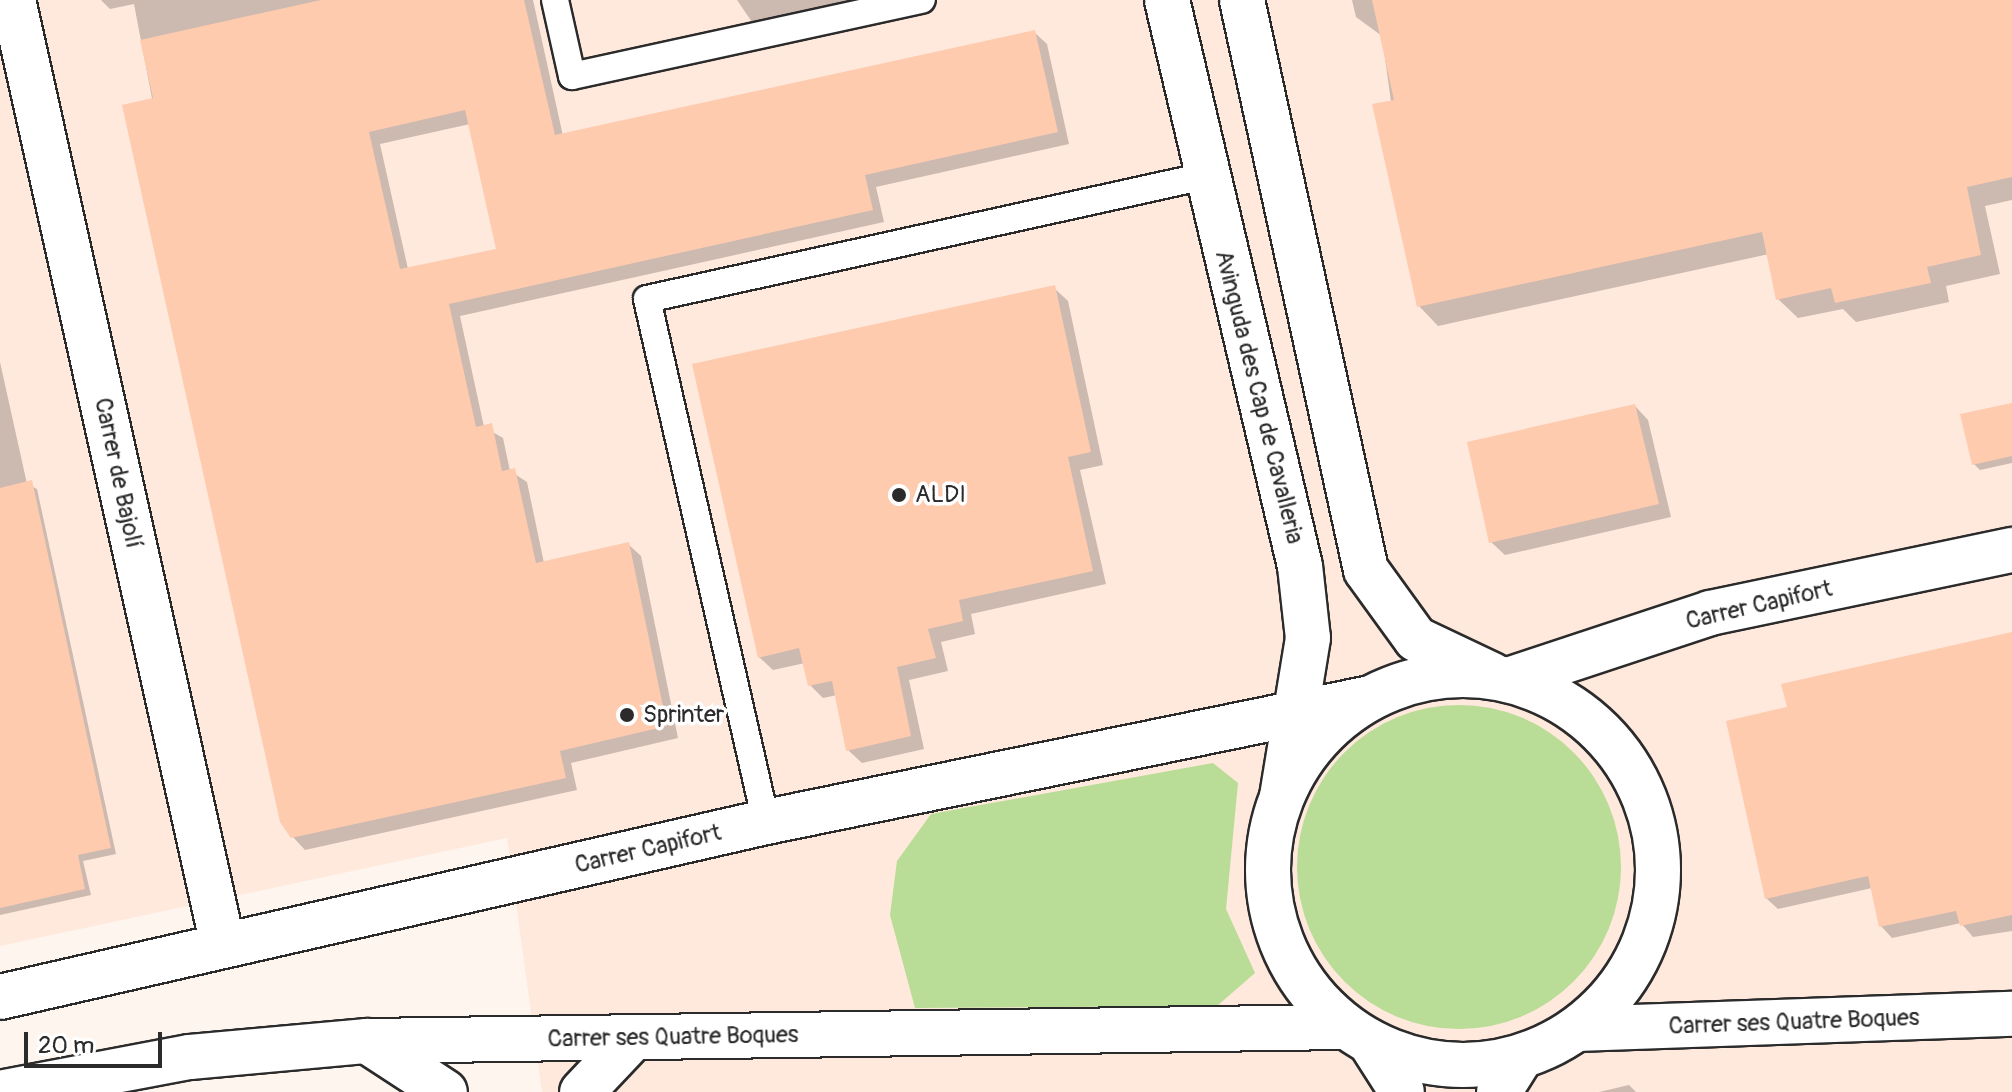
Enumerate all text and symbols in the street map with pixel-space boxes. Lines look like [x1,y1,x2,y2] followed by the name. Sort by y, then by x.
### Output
[1209,247,1309,547] street label: Avinguda des Cap de Cavalleria
[88,395,148,551] street label: Carrer de Bajolí
[915,481,966,509] place label: ALDI
[890,486,908,504] marker: ALDI
[1683,574,1835,636] street label: Carrer Capifort
[643,701,724,729] place label: Sprinter
[618,706,636,724] marker: Sprinter
[572,818,724,880] street label: Carrer Capifort
[1668,1003,1920,1041] street label: Carrer ses Quatre Boques
[28,1016,166,1066] scale bar
[547,1020,799,1054] street label: Carrer ses Quatre Boques
[38,1031,94,1060] text: 20 m

